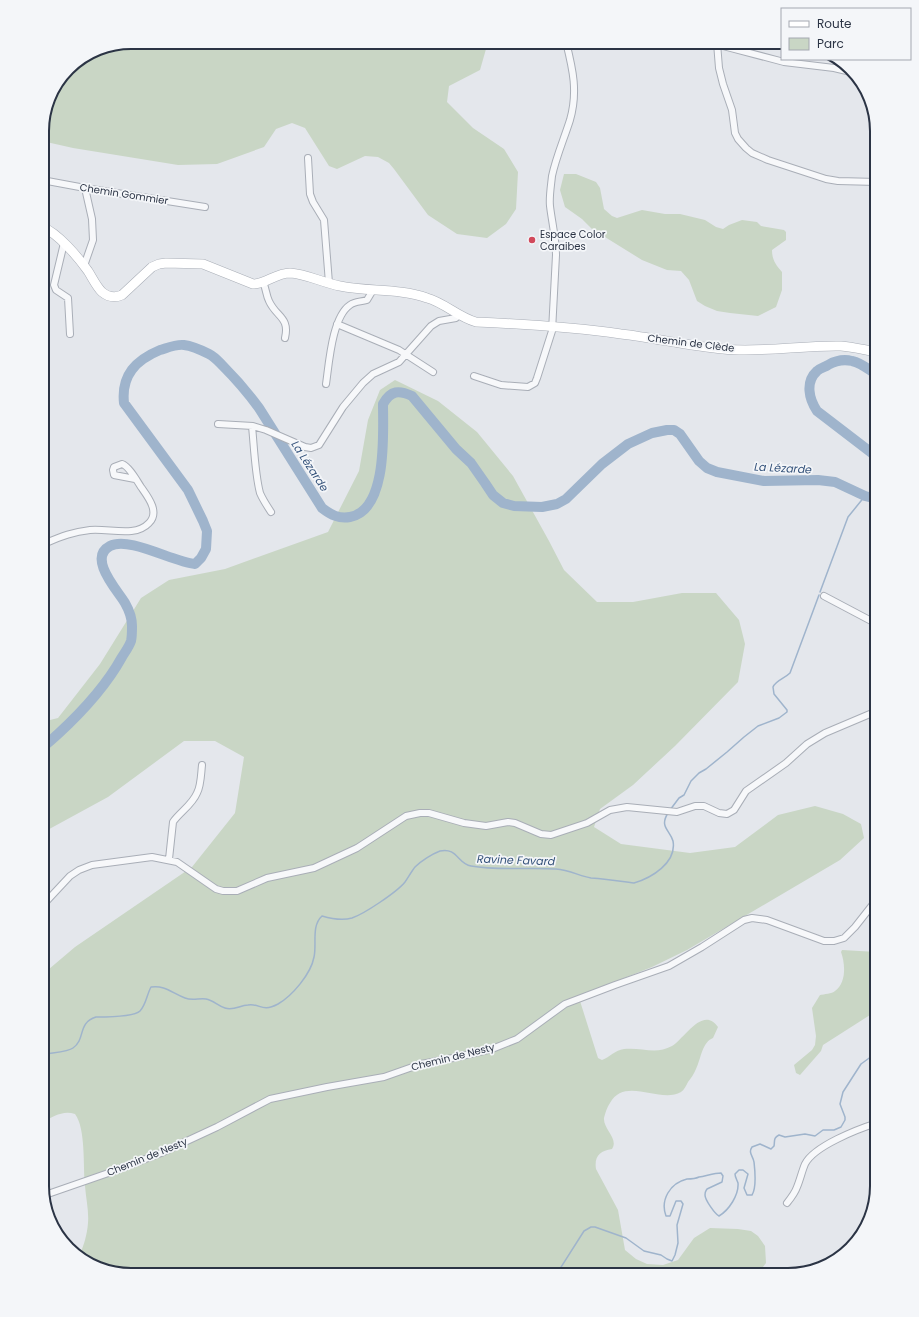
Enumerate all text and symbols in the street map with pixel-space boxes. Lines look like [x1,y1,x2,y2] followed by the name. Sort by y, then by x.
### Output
[781,8,911,60] legend
[817,15,851,32] text: Route
[817,35,844,52] text: Parc
[79,180,170,208] street label: Chemin Gommier
[540,227,606,254] place label: Espace Color Caraibes
[527,235,537,245] marker: Espace Color Caraibes
[647,330,735,356] street label: Chemin de Clède
[288,437,333,495] water label: La Lézarde
[754,458,812,478] water label: La Lézarde
[477,851,556,869] water label: Ravine Favard
[410,1039,497,1075] street label: Chemin de Nesty
[105,1134,190,1180] street label: Chemin de Nesty

